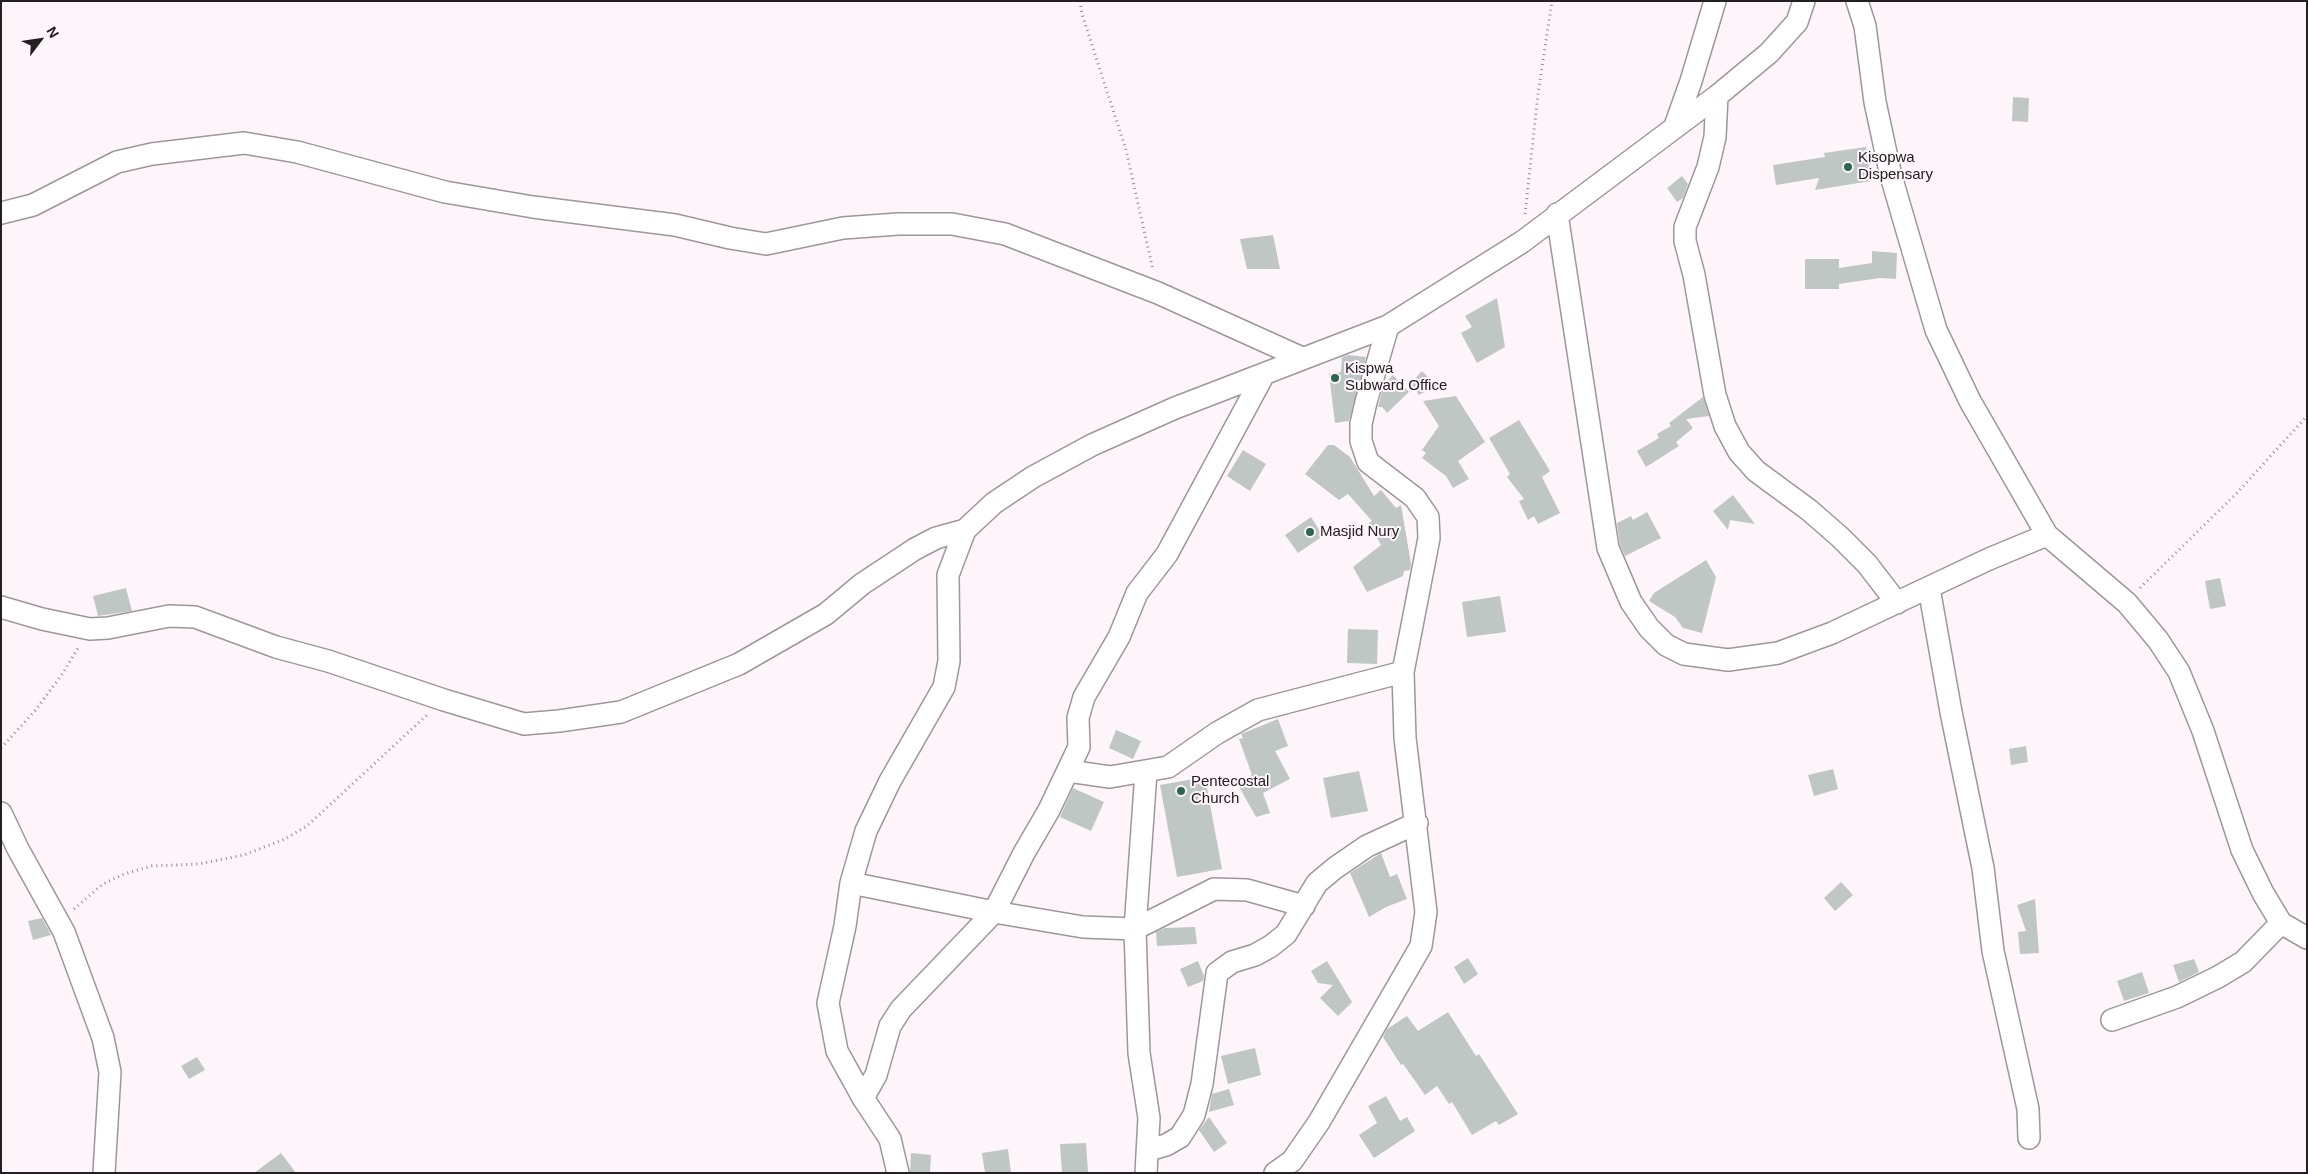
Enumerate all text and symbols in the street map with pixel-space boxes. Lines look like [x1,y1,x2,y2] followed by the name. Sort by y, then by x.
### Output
[15,15,65,65] north arrow
[43,24,62,41] text: N
[1858,149,1933,184] place label: Kisopwa Dispensary
[1842,161,1854,173] marker: Kisopwa Dispensary
[1345,360,1447,395] place label: Kispwa Subward Office
[1329,372,1341,384] marker: Kispwa Subward Office
[1320,523,1399,541] place label: Masjid Nury
[1304,526,1316,538] marker: Masjid Nury
[1191,773,1269,808] place label: Pentecostal Church
[1175,785,1187,797] marker: Pentecostal Church

